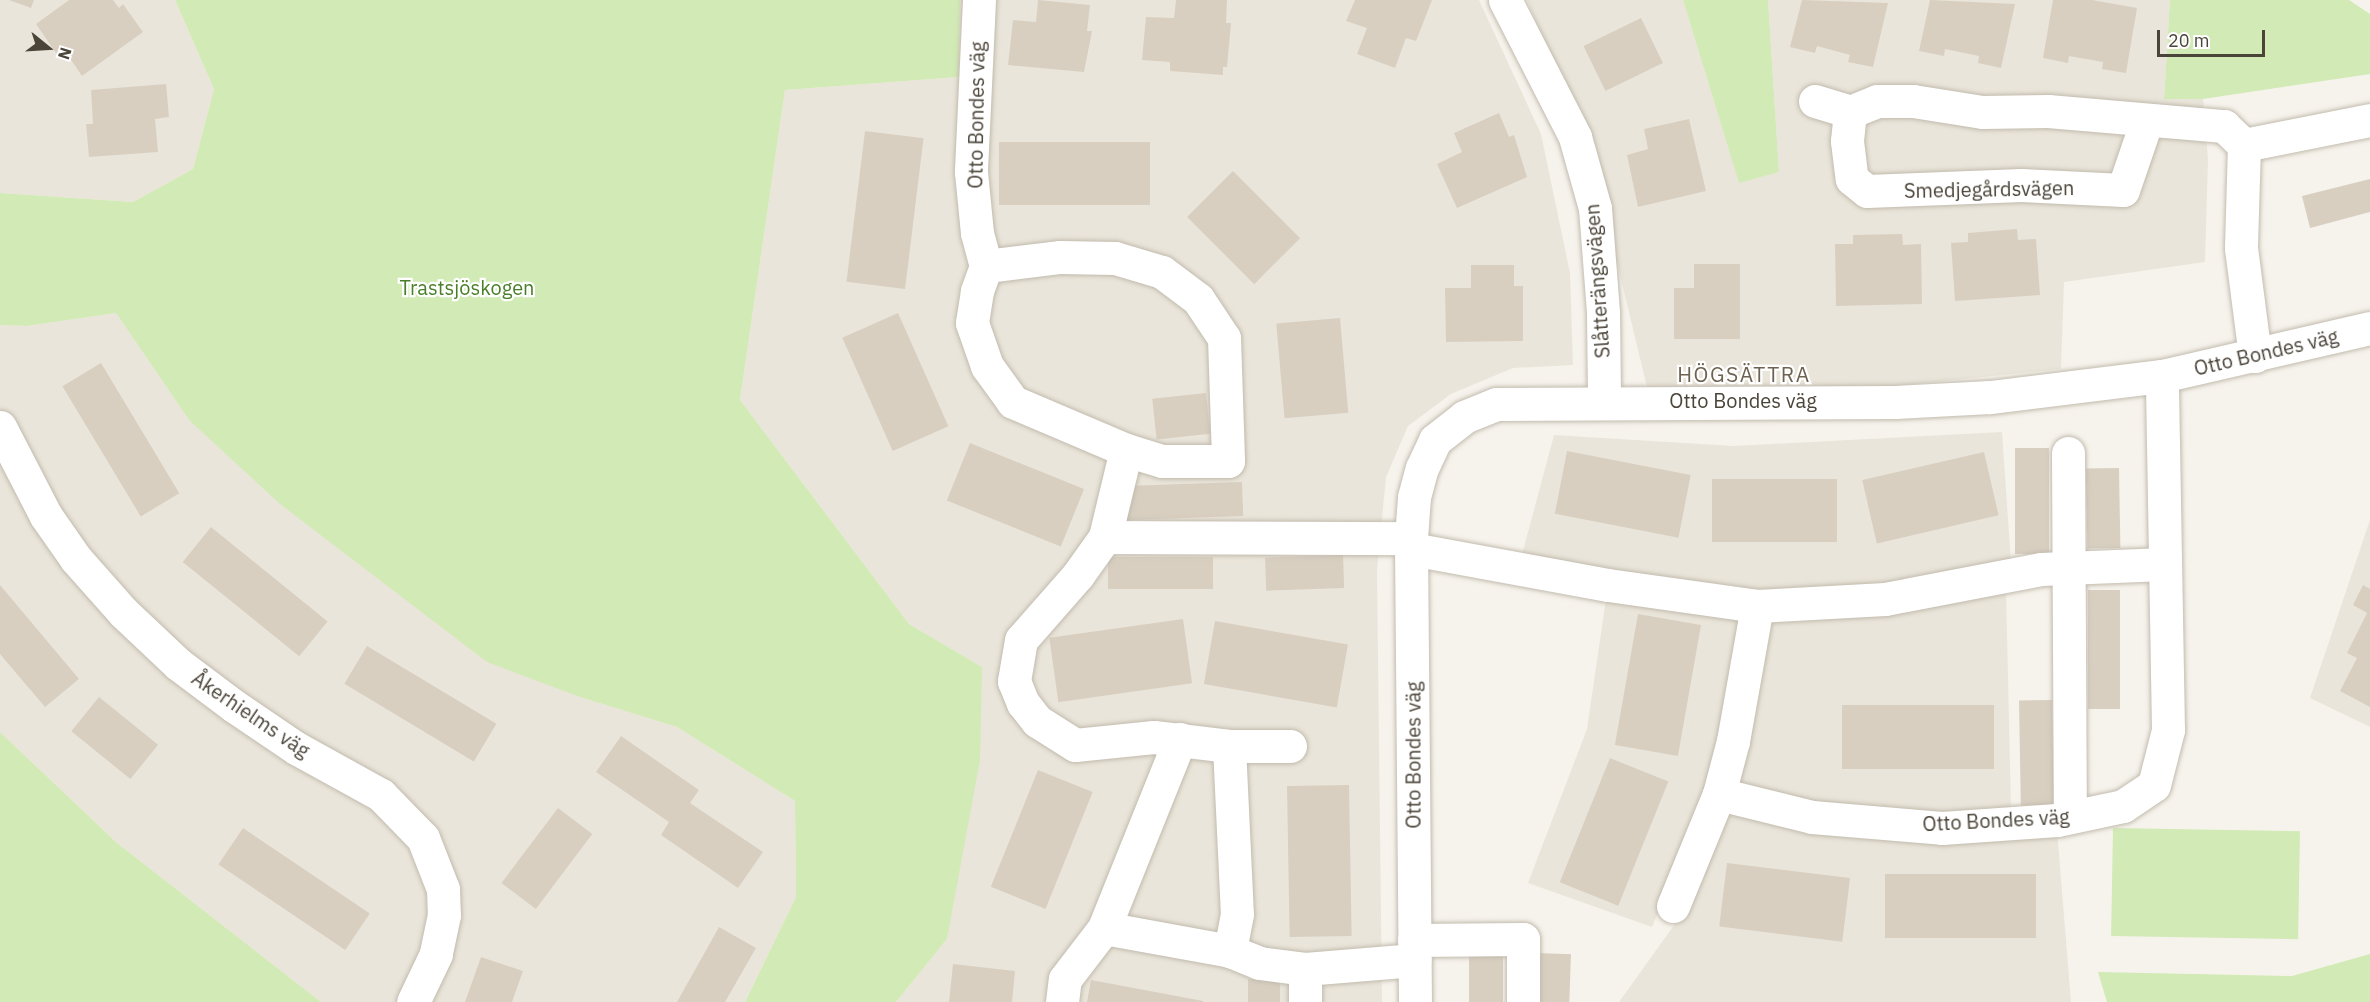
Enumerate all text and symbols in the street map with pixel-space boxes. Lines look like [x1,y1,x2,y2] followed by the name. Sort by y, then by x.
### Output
[18,18,78,78] north arrow
[2160,18,2268,56] scale bar
[2168,29,2210,52] text: 20 m
[963,41,989,189] street label: Otto Bondes väg
[54,45,76,62] text: N
[1904,176,2074,202] street label: Smedjegårdsvägen
[1580,203,1614,359] street label: Slåtterängsvägen
[400,275,534,299] park label: Trastsjöskogen
[2191,324,2341,380] street label: Otto Bondes väg
[1677,361,1811,387] district label: HÖGSÄTTRA
[1669,388,1817,412] street label: Otto Bondes väg
[188,666,314,762] street label: Åkerhielms väg
[1401,681,1425,829] street label: Otto Bondes väg
[1922,804,2070,836] street label: Otto Bondes väg

